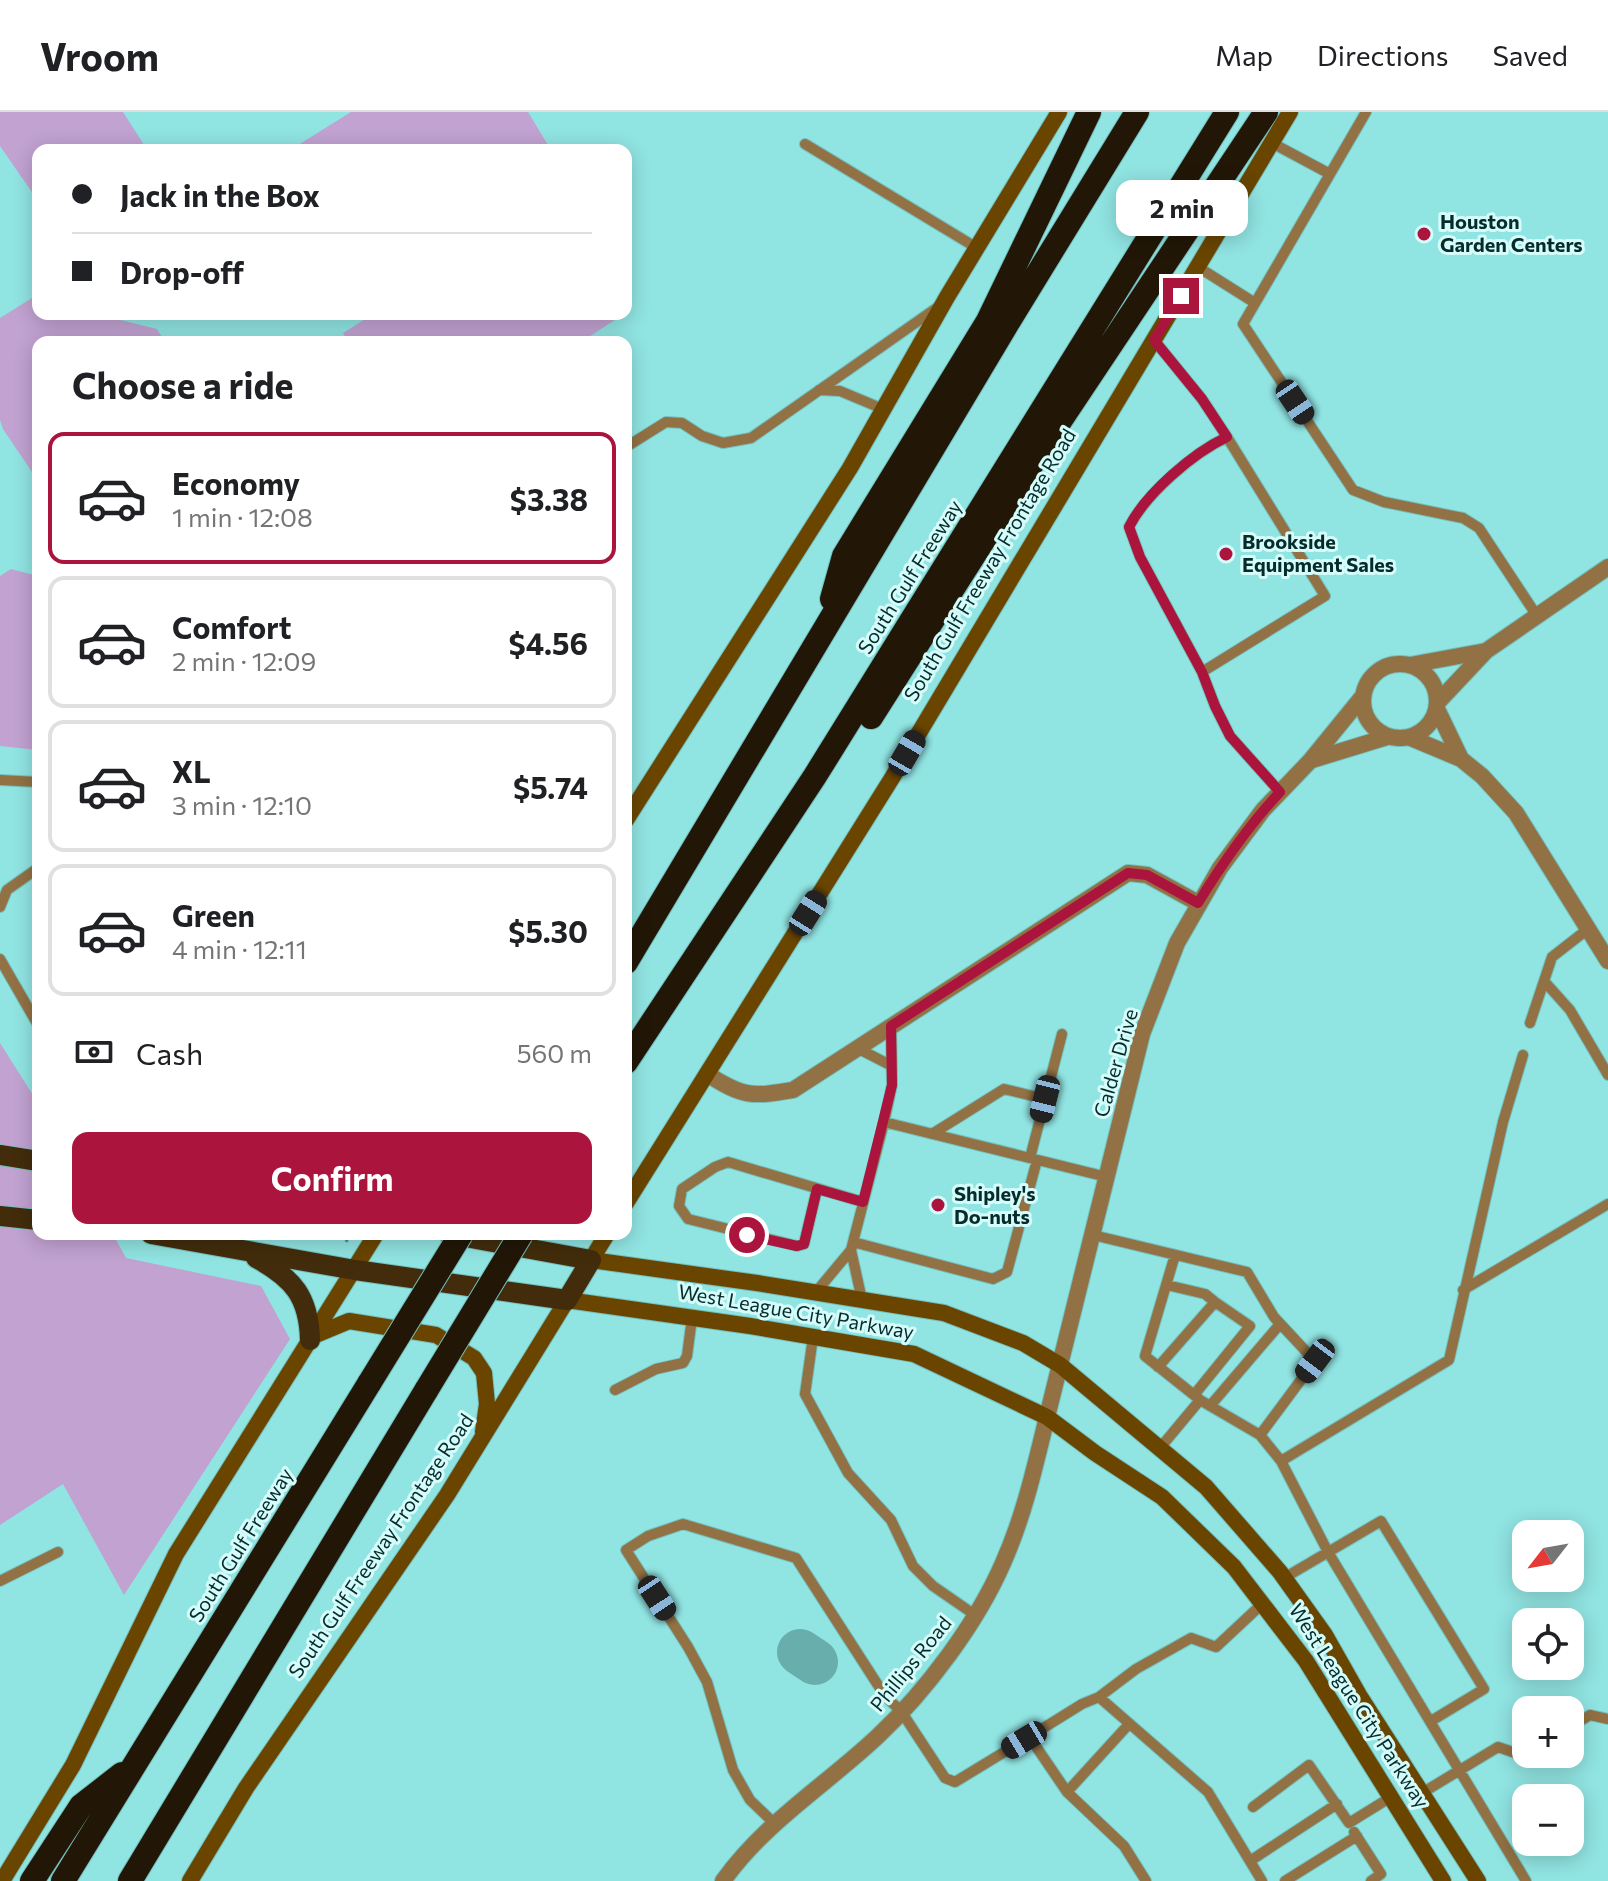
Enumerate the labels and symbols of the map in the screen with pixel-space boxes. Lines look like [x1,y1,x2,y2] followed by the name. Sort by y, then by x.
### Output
[1115,180,1247,236] callout: 2 min
[1440,209,1583,256] place label: Houston Garden Centers
[1415,225,1433,243] marker: Houston Garden Centers
[1163,278,1199,314] route end
[1272,375,1318,429] car
[899,424,1081,706] street label: South Gulf Freeway Frontage Road
[853,496,967,658] street label: South Gulf Freeway
[1242,529,1394,576] place label: Brookside Equipment Sales
[1217,545,1235,563] marker: Brookside Equipment Sales
[885,726,929,780] car
[785,886,831,940] car
[1088,1006,1142,1120] street label: Calder Drive
[1028,1073,1062,1125] car
[954,1181,1035,1228] place label: Shipley's Do-nuts
[929,1196,947,1214] marker: Shipley's Do-nuts
[729,1217,765,1253] route start
[676,1278,916,1344] street label: West League City Parkway
[1291,1335,1339,1387] car
[283,1409,478,1682] street label: South Gulf Freeway Frontage Road
[183,1463,297,1626] street label: South Gulf Freeway
[1512,1520,1584,1592] north arrow
[634,1571,680,1625] car
[1285,1599,1435,1812] street label: West League City Parkway
[864,1611,956,1716] street label: Phillips Road
[997,1717,1051,1763] car

